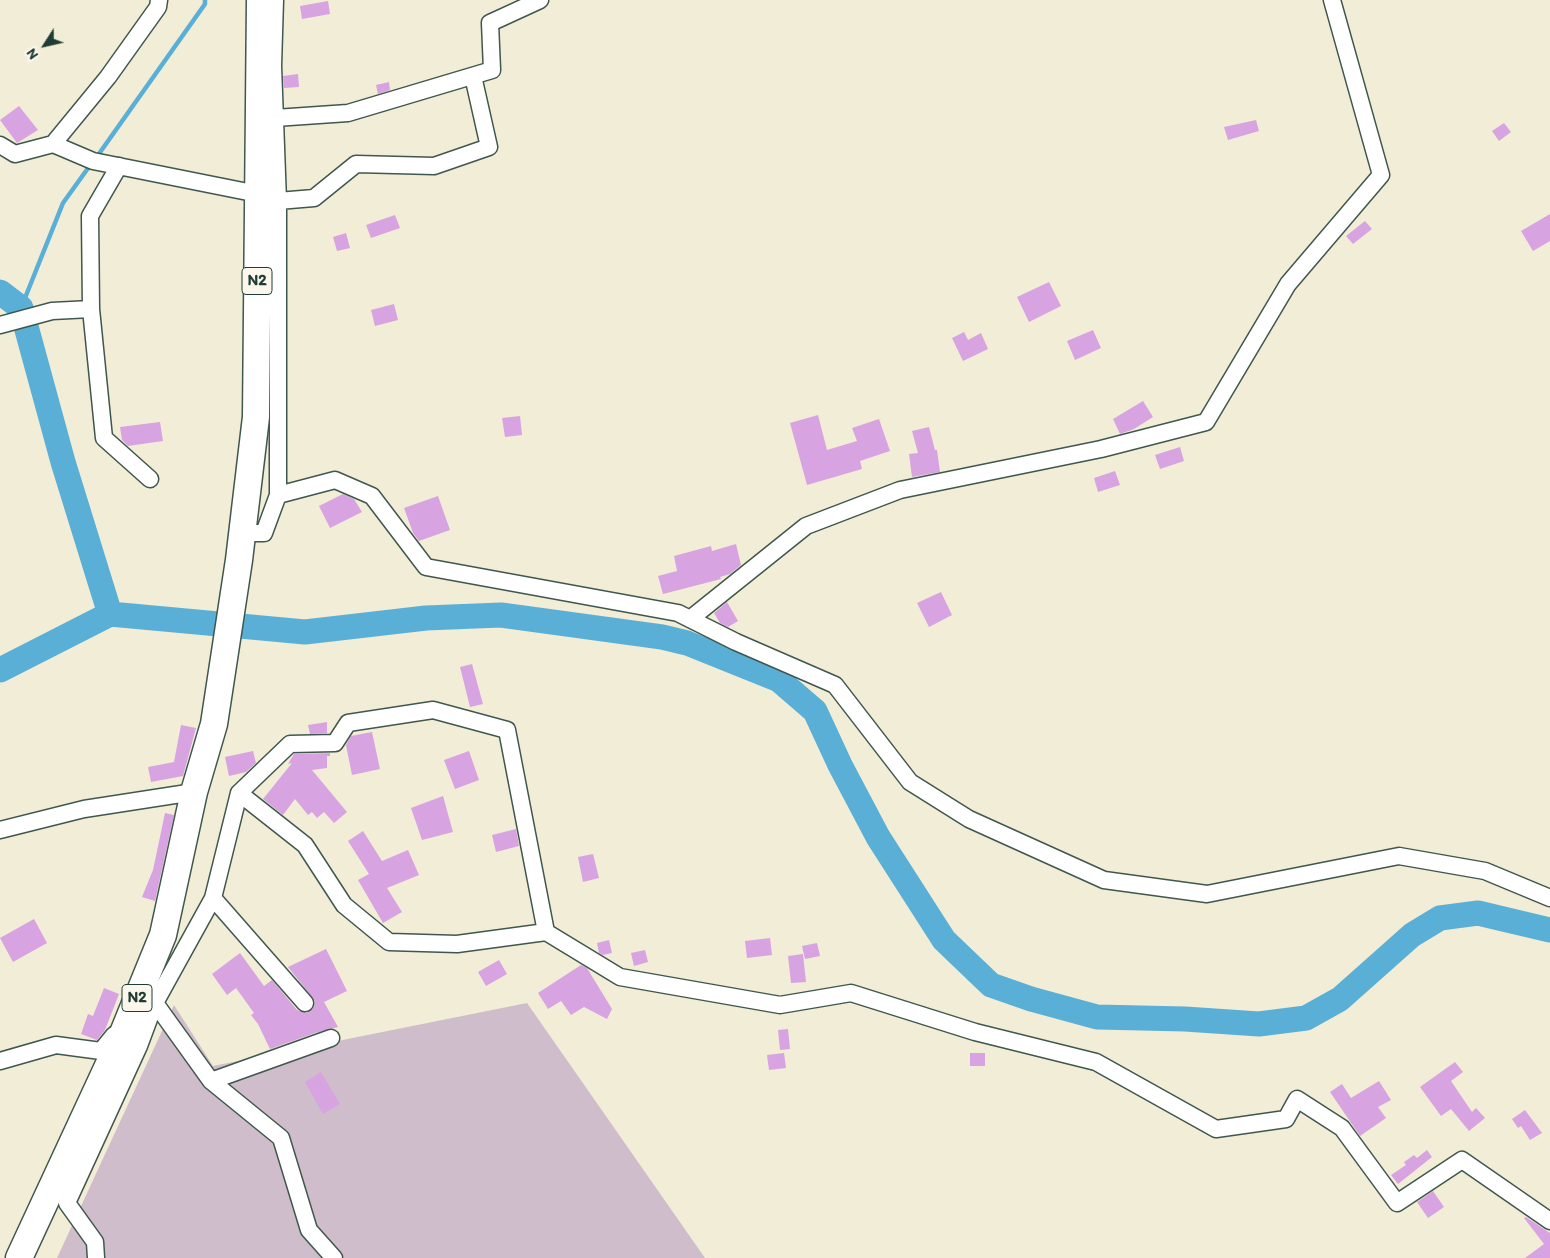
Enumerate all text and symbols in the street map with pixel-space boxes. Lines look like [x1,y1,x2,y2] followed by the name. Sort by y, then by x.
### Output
[20,20,70,70] north arrow
[23,45,42,63] text: N
[242,268,272,294] road number: N2
[122,984,152,1011] road number: N2

